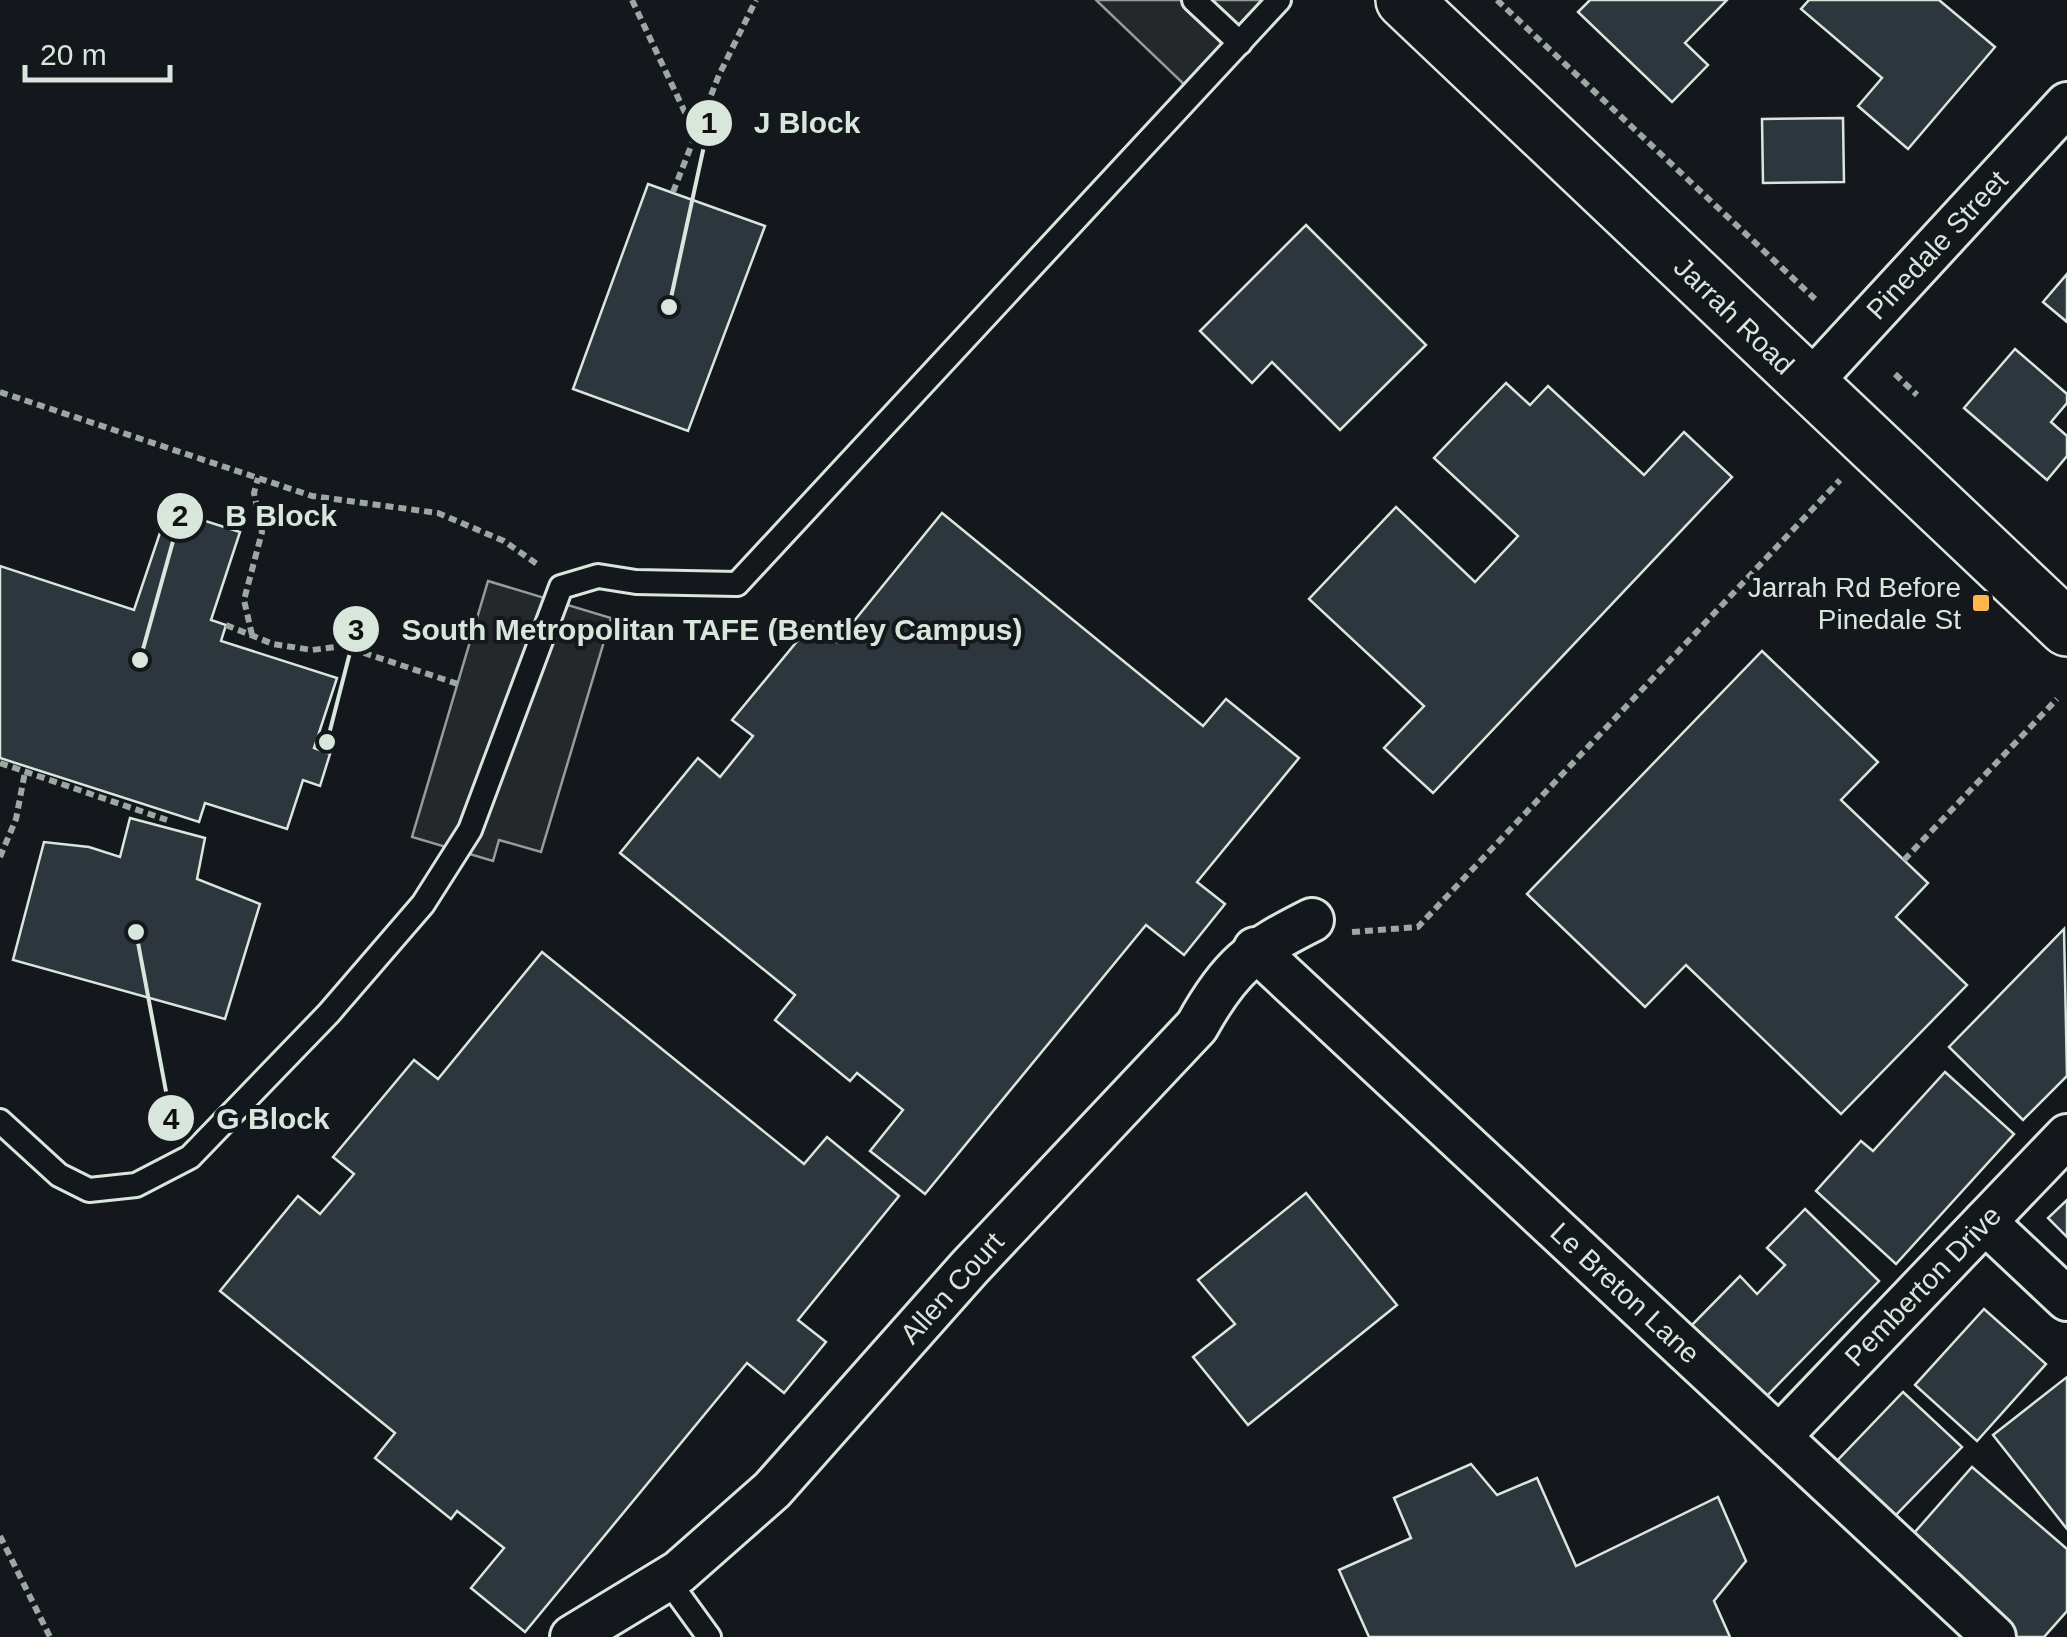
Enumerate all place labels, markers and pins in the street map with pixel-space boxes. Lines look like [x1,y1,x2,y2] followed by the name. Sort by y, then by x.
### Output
[684,93,881,153] callout: J Block
[155,486,357,546] callout: B Block
[1748,572,1961,635] place label: Jarrah Rd Before Pinedale St
[1970,592,1992,614] marker: Jarrah Rd Before Pinedale St
[331,599,1042,659] callout: South Metropolitan TAFE (Bentley Campus)
[146,1088,350,1148] callout: G Block

